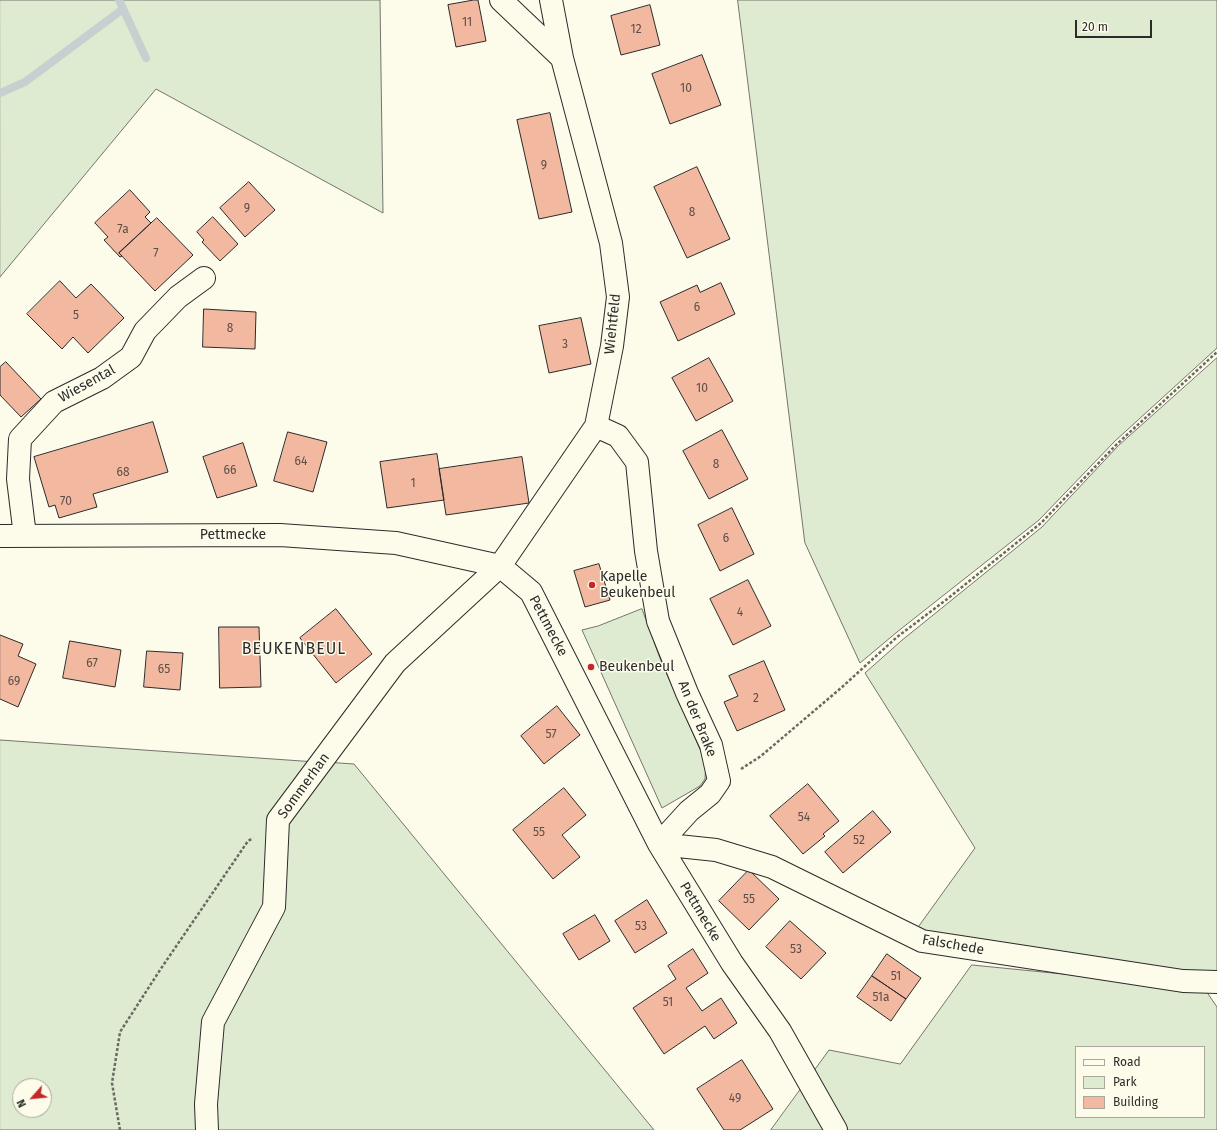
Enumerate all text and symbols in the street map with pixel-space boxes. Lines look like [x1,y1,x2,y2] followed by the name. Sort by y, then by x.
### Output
[1077,12,1154,38] scale bar
[462,16,472,30] house number: 11
[1082,20,1108,34] text: 20 m
[630,23,642,37] house number: 12
[680,82,692,96] house number: 10
[541,159,547,173] house number: 9
[244,202,250,216] house number: 9
[689,206,695,220] house number: 8
[117,223,129,237] house number: 7a
[153,247,159,261] house number: 7
[601,293,625,355] street label: Wiehtfeld
[694,301,700,315] house number: 6
[73,309,79,323] house number: 5
[227,322,233,336] house number: 8
[562,338,568,352] house number: 3
[56,362,118,406] street label: Wiesental
[696,382,708,396] house number: 10
[295,455,307,469] house number: 64
[713,458,719,472] house number: 8
[224,464,236,478] house number: 66
[116,466,130,480] house number: 68
[410,477,416,491] house number: 1
[60,495,72,509] house number: 70
[200,527,266,543] street label: Pettmecke
[723,532,729,546] house number: 6
[600,569,675,602] place label: Kapelle Beukenbeul
[587,580,597,590] marker: Kapelle Beukenbeul
[525,593,571,659] street label: Pettmecke
[737,606,743,620] house number: 4
[242,640,346,660] district label: BEUKENBEUL
[86,657,98,671] house number: 67
[599,659,674,675] place label: Beukenbeul
[586,662,596,672] marker: Beukenbeul
[158,663,170,677] house number: 65
[8,675,20,689] house number: 69
[674,678,720,760] street label: An der Brake
[753,692,759,706] house number: 2
[545,728,557,742] house number: 57
[275,750,333,822] street label: Sommerhan
[798,811,810,825] house number: 54
[533,826,545,840] house number: 55
[853,834,865,848] house number: 52
[676,879,724,945] street label: Pettmecke
[743,893,755,907] house number: 55
[635,920,647,934] house number: 53
[921,931,985,959] street label: Falschede
[790,943,802,957] house number: 53
[891,970,901,984] house number: 51
[872,991,890,1005] house number: 51a
[663,996,673,1010] house number: 51
[1075,1046,1205,1118] legend
[1113,1055,1141,1069] text: Road
[1113,1075,1137,1089] text: Park
[12,1078,52,1118] north arrow
[729,1092,741,1106] house number: 49
[1113,1095,1158,1109] text: Building
[14,1097,29,1109] text: N

